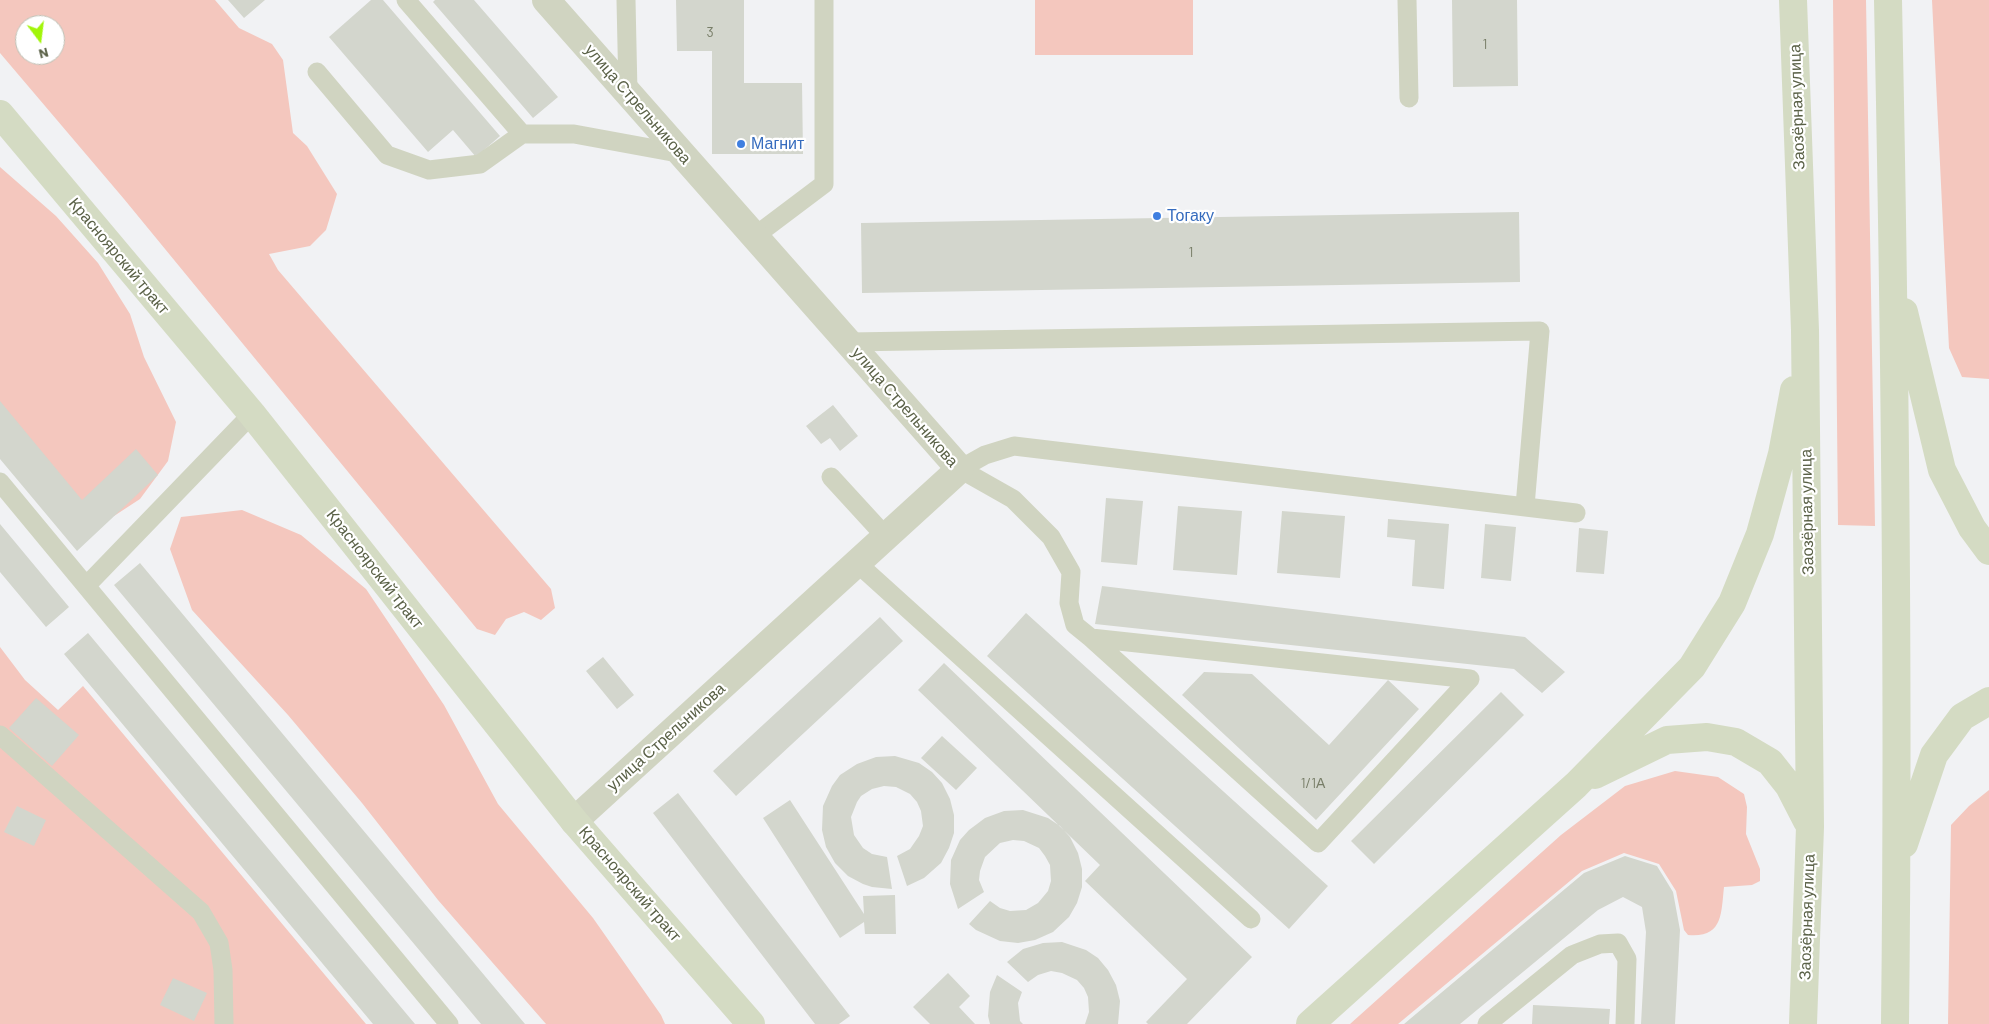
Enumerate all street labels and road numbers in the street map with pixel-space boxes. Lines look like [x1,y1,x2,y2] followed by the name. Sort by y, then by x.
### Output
[581,40,695,168] street label: улица Стрельникова
[1785,44,1809,170] street label: Заозёрная улица
[65,194,173,318] street label: Красноярский тракт
[848,343,962,471] street label: улица Стрельникова
[1796,449,1818,575] street label: Заозёрная улица
[322,506,428,632] street label: Красноярский тракт
[603,679,729,795] street label: улица Стрельникова
[575,823,685,945] street label: Красноярский тракт
[1795,854,1819,980] street label: Заозёрная улица

